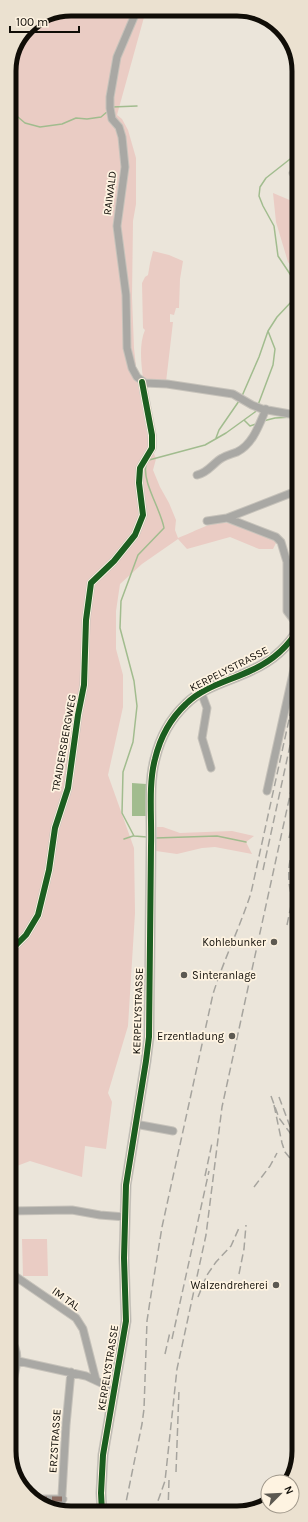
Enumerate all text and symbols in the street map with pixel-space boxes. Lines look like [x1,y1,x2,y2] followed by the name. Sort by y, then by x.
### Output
[10,8,79,34] scale bar
[16,15,48,29] text: 100 m
[101,170,119,216] street label: RAIWALD
[187,644,271,694] street label: KERPELYSTRASSE
[49,693,79,793] street label: TRAIDERSBERGWEG
[202,936,266,949] place label: Kohlebunker
[269,937,279,947] marker: Kohlebunker
[130,967,146,1055] street label: KERPELYSTRASSE
[192,969,256,982] place label: Sinteranlage
[179,970,189,980] marker: Sinteranlage
[157,1030,225,1043] place label: Erzentladung
[227,1031,237,1041] marker: Erzentladung
[191,1279,268,1292] place label: Walzendreherei
[271,1280,281,1290] marker: Walzendreherei
[49,1284,83,1314] street label: IM TAL
[95,1324,121,1412] street label: KERPELYSTRASSE
[46,1409,64,1473] street label: ERZSTRASSE
[260,1474,300,1514] north arrow
[281,1484,296,1496] text: N

